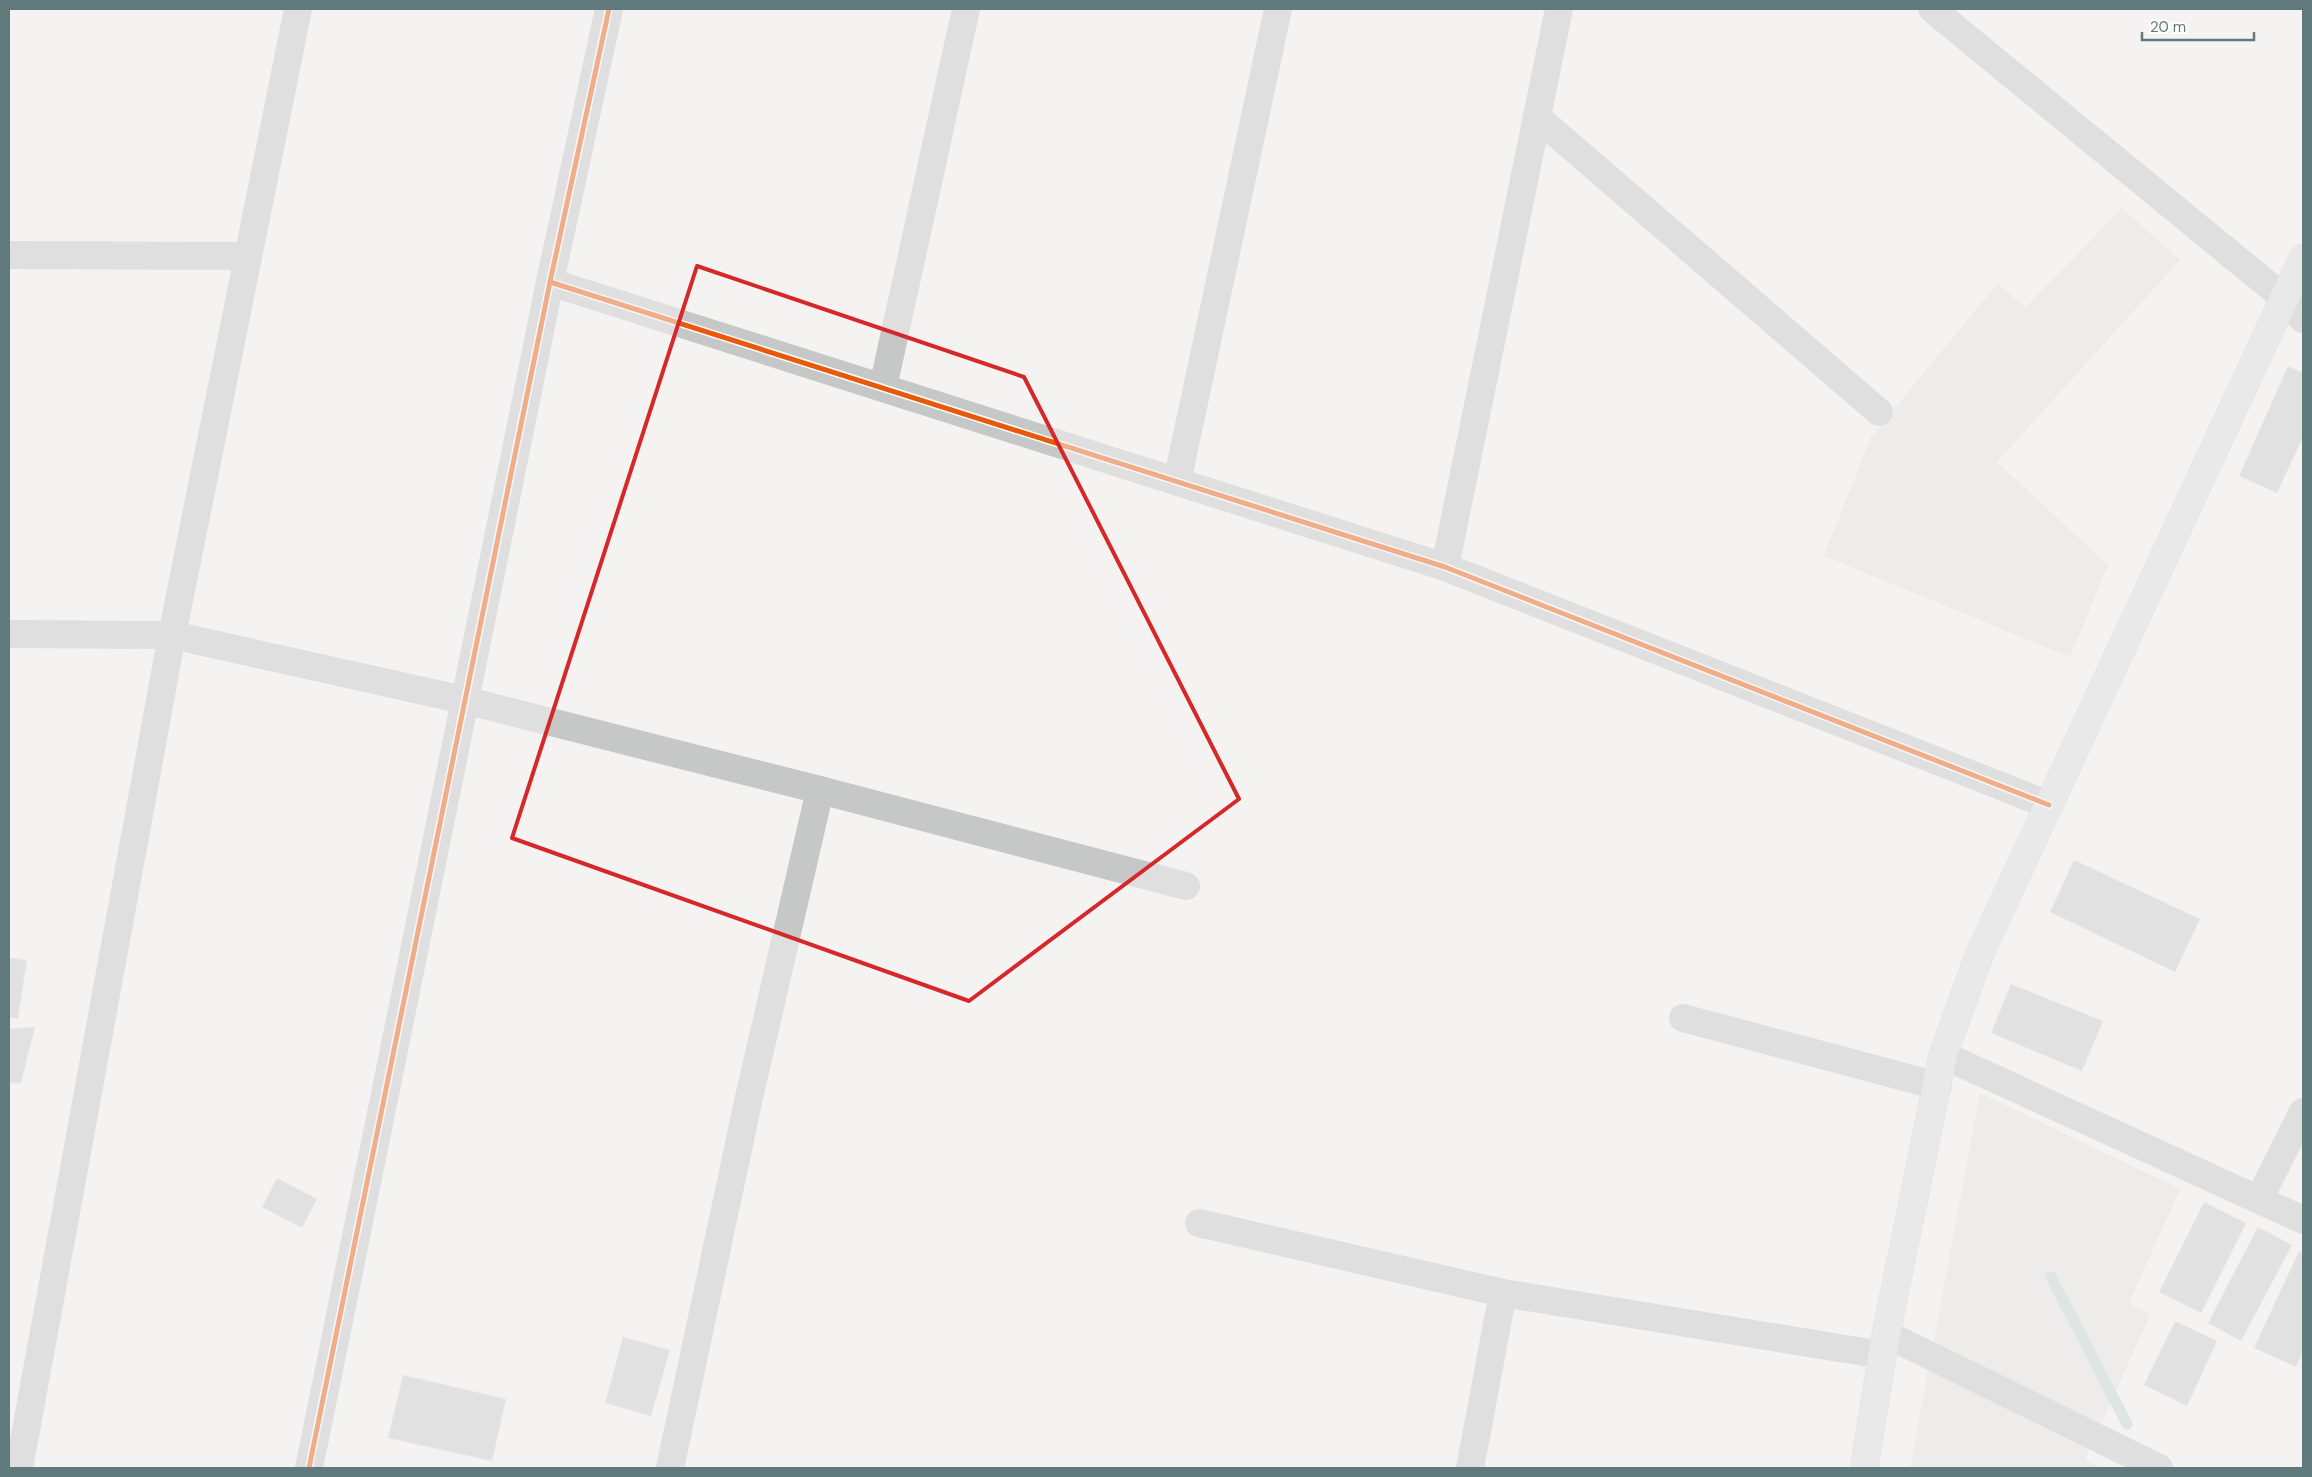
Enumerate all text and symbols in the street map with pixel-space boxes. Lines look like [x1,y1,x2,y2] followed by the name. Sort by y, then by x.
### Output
[2142,10,2254,42] scale bar
[2150,17,2186,37] text: 20 m

